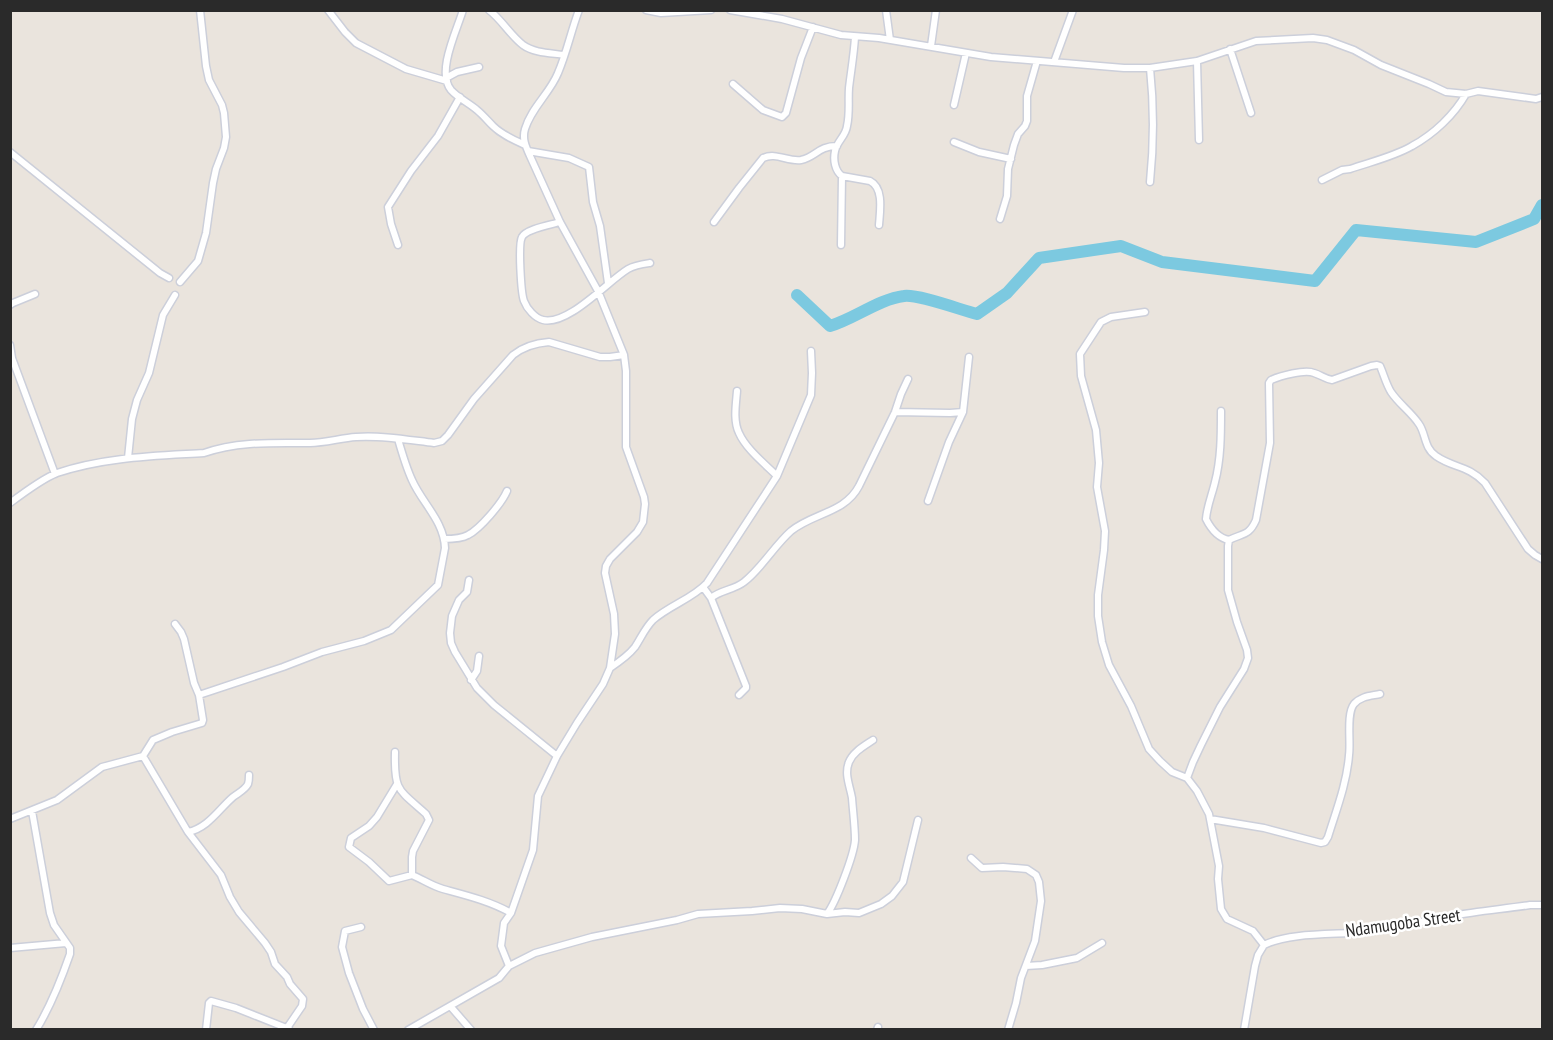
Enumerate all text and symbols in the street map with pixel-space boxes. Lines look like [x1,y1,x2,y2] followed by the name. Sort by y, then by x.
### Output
[1344,903,1462,942] street label: Ndamugoba Street

